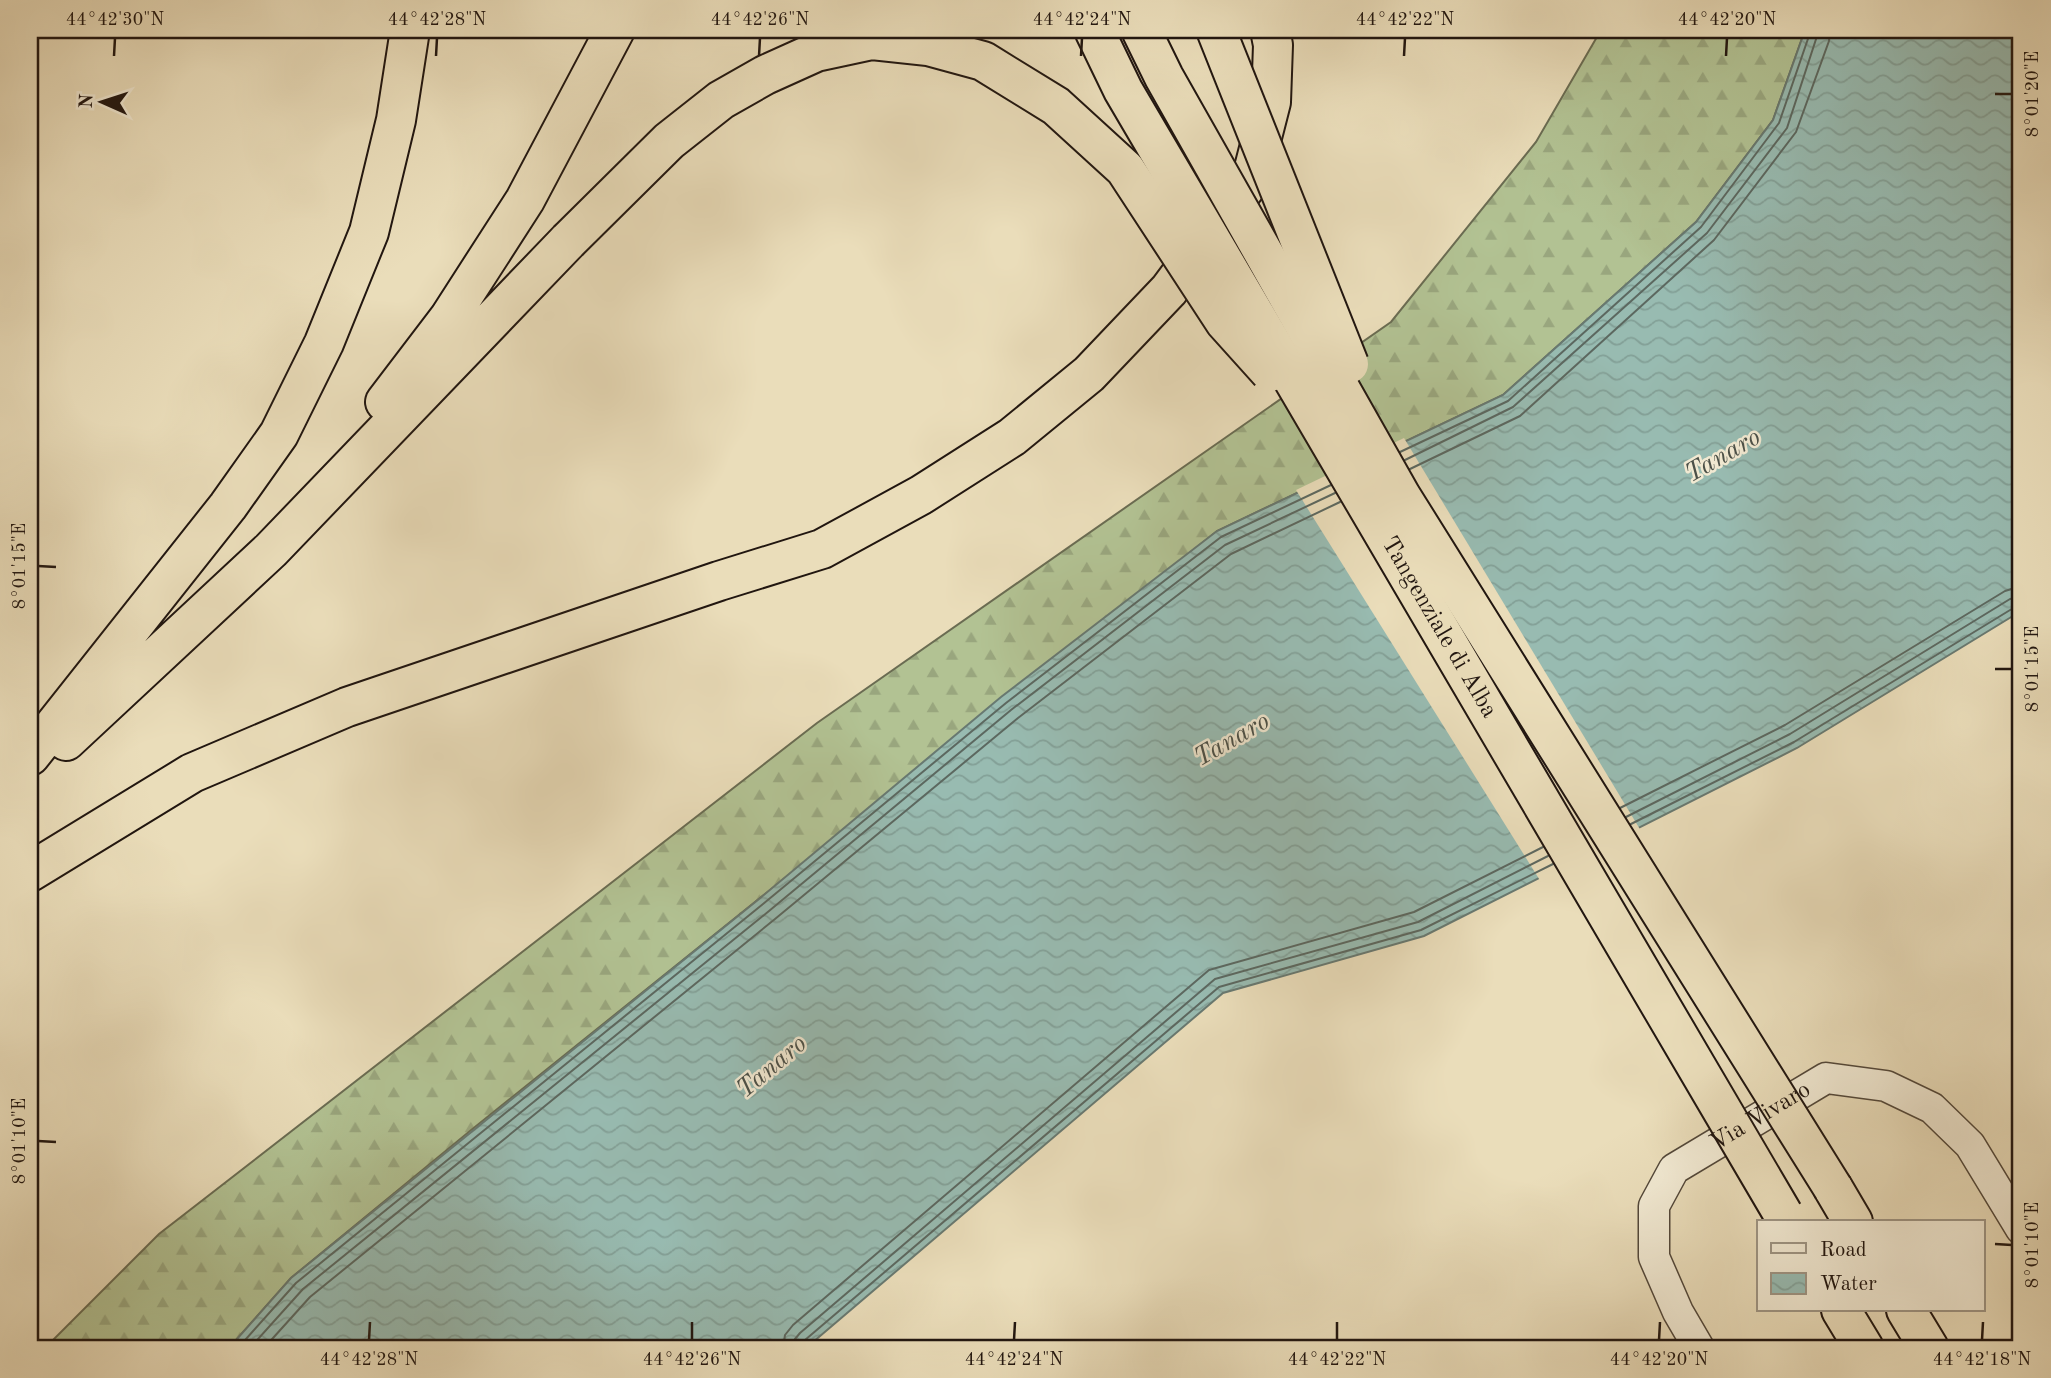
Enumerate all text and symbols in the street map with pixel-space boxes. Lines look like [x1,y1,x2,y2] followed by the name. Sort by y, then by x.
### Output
[66,11,164,29] text: 44°42'30"N
[388,11,486,29] text: 44°42'28"N
[711,11,809,29] text: 44°42'26"N
[1033,11,1131,29] text: 44°42'24"N
[1356,11,1454,29] text: 44°42'22"N
[1678,11,1776,29] text: 44°42'20"N
[2024,51,2042,137] text: 8°01'20"E
[66,66,136,136] north arrow
[78,93,97,109] text: N
[1681,424,1765,488] water label: Tanaro
[11,523,29,609] text: 8°01'15"E
[1376,533,1501,722] street label: Tangenziale di Alba
[2024,626,2042,712] text: 8°01'15"E
[1190,708,1274,772] water label: Tanaro
[732,1031,812,1103] water label: Tanaro
[1707,1078,1815,1156] street label: Via Vivaro
[11,1098,29,1184] text: 8°01'10"E
[2024,1202,2042,1288] text: 8°01'10"E
[1757,1220,1984,1312] legend
[1820,1240,1867,1261] text: Road
[1820,1274,1877,1295] text: Water
[320,1351,418,1369] text: 44°42'28"N
[643,1351,741,1369] text: 44°42'26"N
[965,1351,1063,1369] text: 44°42'24"N
[1288,1351,1386,1369] text: 44°42'22"N
[1610,1351,1708,1369] text: 44°42'20"N
[1933,1351,2031,1369] text: 44°42'18"N

